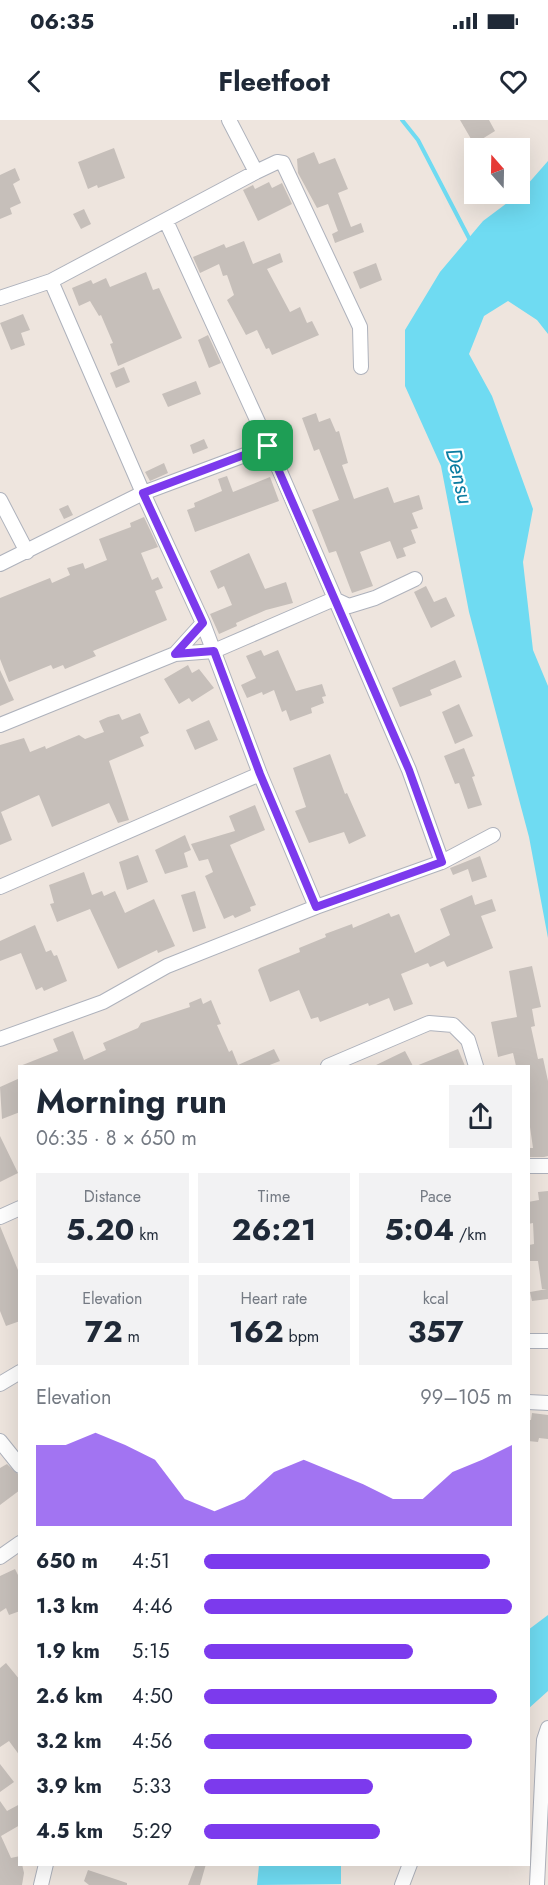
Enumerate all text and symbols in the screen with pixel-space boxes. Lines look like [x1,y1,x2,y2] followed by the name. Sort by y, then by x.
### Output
[30,5,94,37] text: 06:35
[218,62,330,101] text: Fleetfoot
[18,65,51,98] icon: back
[497,65,530,98] icon: heart
[464,138,530,204] north arrow
[464,138,530,204] map controls
[242,420,293,471] pin
[251,429,284,462] icon: arrive
[438,445,482,507] water label: Densu
[36,1078,227,1125] text: Morning run
[449,1085,512,1148] button: share
[36,1124,197,1153] text: 06:35 · 8 × 650 m
[84,1185,141,1208] text: Distance
[258,1185,290,1208] text: Time
[420,1185,452,1208] text: Pace
[66,1208,134,1251] text: 5.20
[232,1208,316,1251] text: 26:21
[384,1208,454,1251] text: 5:04
[134,1223,159,1246] text: km
[454,1223,487,1246] text: /km
[82,1287,143,1310] text: Elevation
[241,1287,307,1310] text: Heart rate
[423,1287,449,1310] text: kcal
[85,1310,123,1353] text: 72
[229,1310,284,1353] text: 162
[408,1310,464,1353] text: 357
[123,1325,140,1348] text: m
[284,1325,319,1348] text: bpm
[36,1383,111,1412] text: Elevation
[420,1383,512,1412] text: 99–105 m
[36,1547,98,1576] text: 650 m
[132,1547,170,1576] text: 4:51
[36,1592,99,1621] text: 1.3 km
[132,1592,173,1621] text: 4:46
[36,1637,100,1666] text: 1.9 km
[132,1637,170,1666] text: 5:15
[36,1682,103,1711] text: 2.6 km
[132,1682,173,1711] text: 4:50
[36,1727,102,1756] text: 3.2 km
[132,1727,172,1756] text: 4:56
[36,1772,102,1801] text: 3.9 km
[132,1772,171,1801] text: 5:33
[36,1817,103,1846] text: 4.5 km
[132,1817,172,1846] text: 5:29

